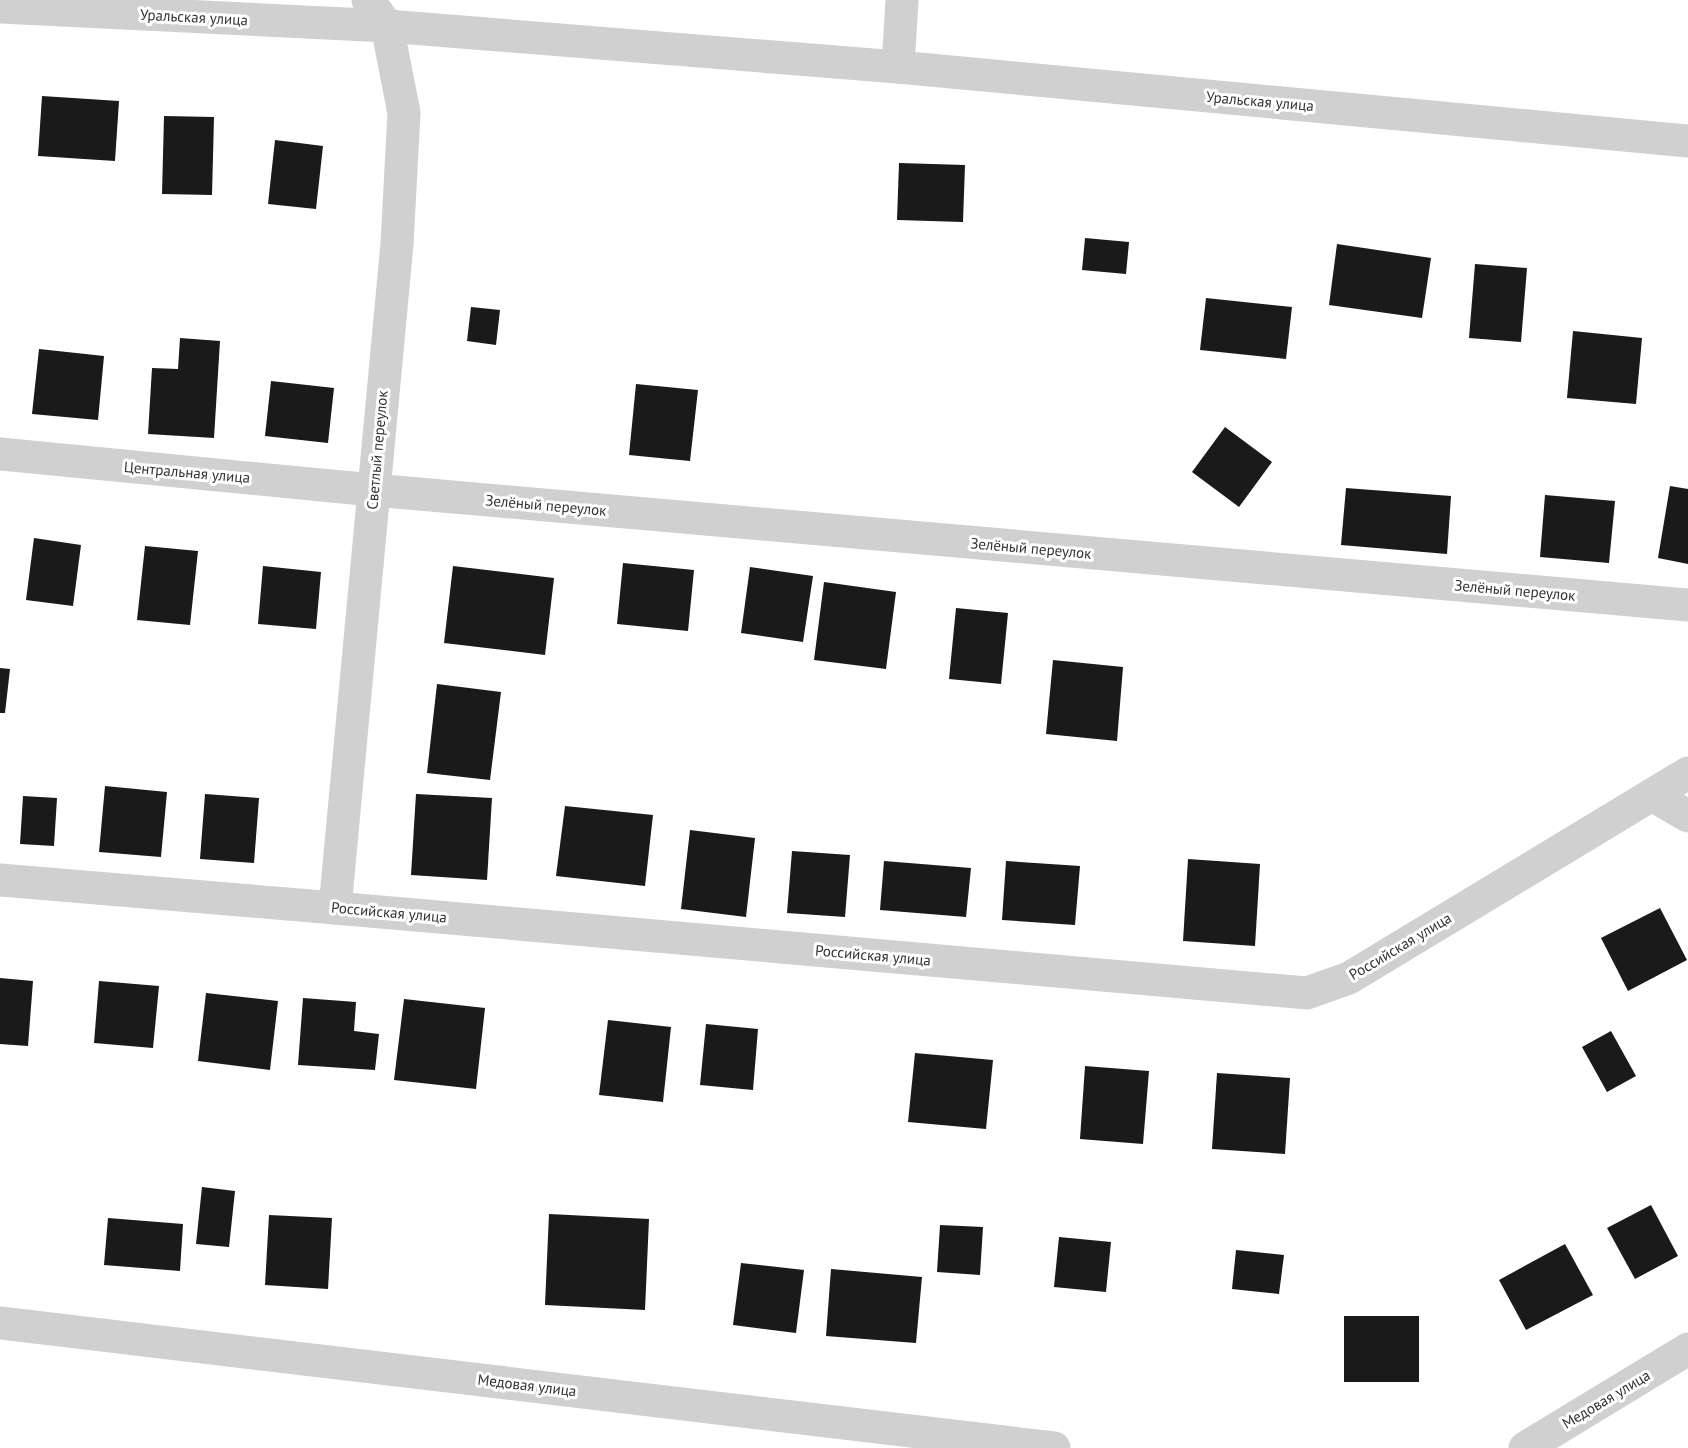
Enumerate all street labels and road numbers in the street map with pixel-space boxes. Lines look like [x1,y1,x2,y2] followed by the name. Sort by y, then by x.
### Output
[140,5,248,29] street label: Уральская улица
[1205,87,1315,115] street label: Уральская улица
[362,389,392,510] street label: Светлый переулок
[123,457,251,487] street label: Центральная улица
[485,490,608,520] street label: Зелёный переулок
[970,533,1093,563] street label: Зелёный переулок
[1454,575,1577,605] street label: Зелёный переулок
[330,897,448,927] street label: Российская улица
[1345,908,1455,984] street label: Российская улица
[814,940,932,970] street label: Российская улица
[1558,1365,1654,1433] street label: Медовая улица
[476,1370,578,1400] street label: Медовая улица

